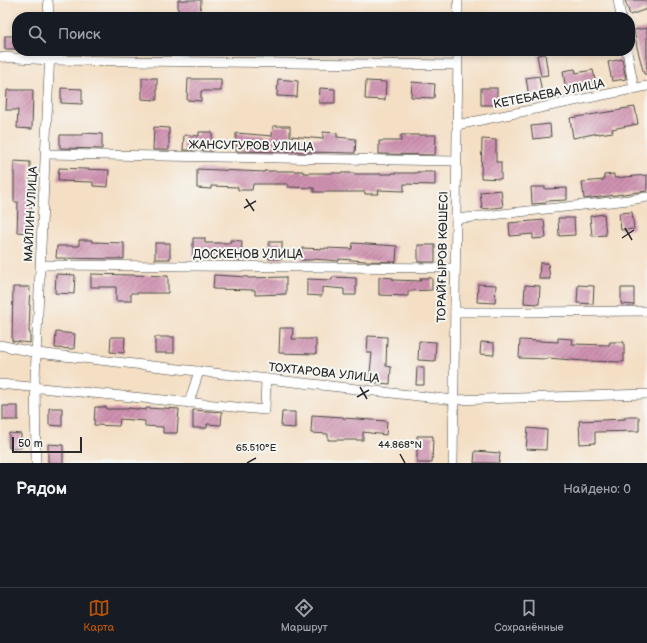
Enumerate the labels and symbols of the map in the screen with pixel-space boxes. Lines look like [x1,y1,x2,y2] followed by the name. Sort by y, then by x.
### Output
[492,76,606,112] street label: КЕТЕБАЕВА УЛИЦА
[188,137,314,155] street label: ЖАНСУГУРОВ УЛИЦА
[21,165,41,262] street label: МАЙЛИН УЛИЦА
[434,191,452,323] street label: ТОРАЙҒЫРОВ КӨШЕСІ
[193,247,304,262] street label: ДОСКЕНОВ УЛИЦА
[268,360,381,386] street label: ТОХТАРОВА УЛИЦА
[12,435,82,454] scale bar
[378,439,422,451] text: 44.868°N
[236,442,277,454] text: 65.510°E

